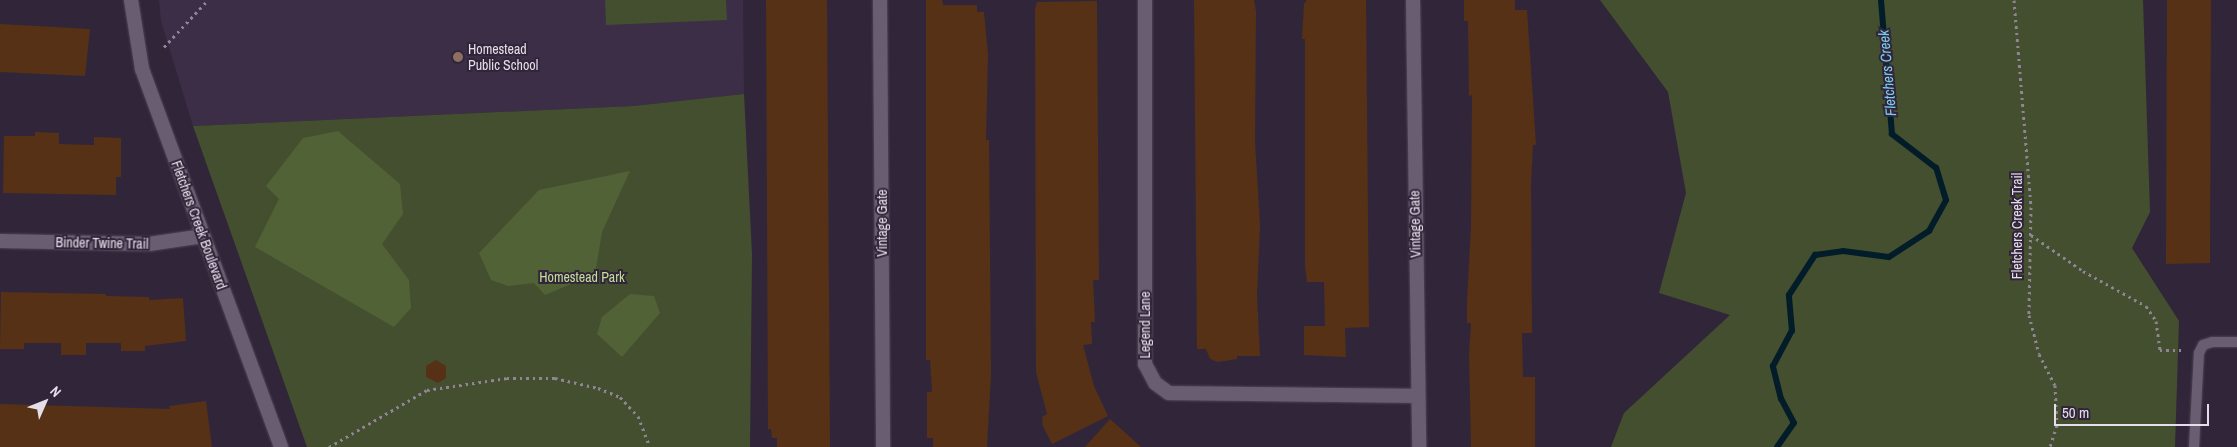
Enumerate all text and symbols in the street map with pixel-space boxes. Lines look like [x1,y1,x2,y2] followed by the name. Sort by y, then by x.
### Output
[1874,29,1900,117] water label: Fletchers Creek
[468,41,538,74] place label: Homestead Public School
[452,51,464,63] marker: Homestead Public School
[168,158,230,292] street label: Fletchers Creek Boulevard
[2009,173,2025,279] street label: Fletchers Creek Trail
[874,189,890,257] street label: Vintage Gate
[1406,190,1424,258] street label: Vintage Gate
[55,234,149,252] street label: Binder Twine Trail
[539,269,625,285] park label: Homestead Park
[1137,291,1153,359] street label: Legend Lane
[20,377,70,427] north arrow
[46,382,65,401] text: N
[2057,394,2212,426] scale bar
[2062,402,2089,423] text: 50 m

